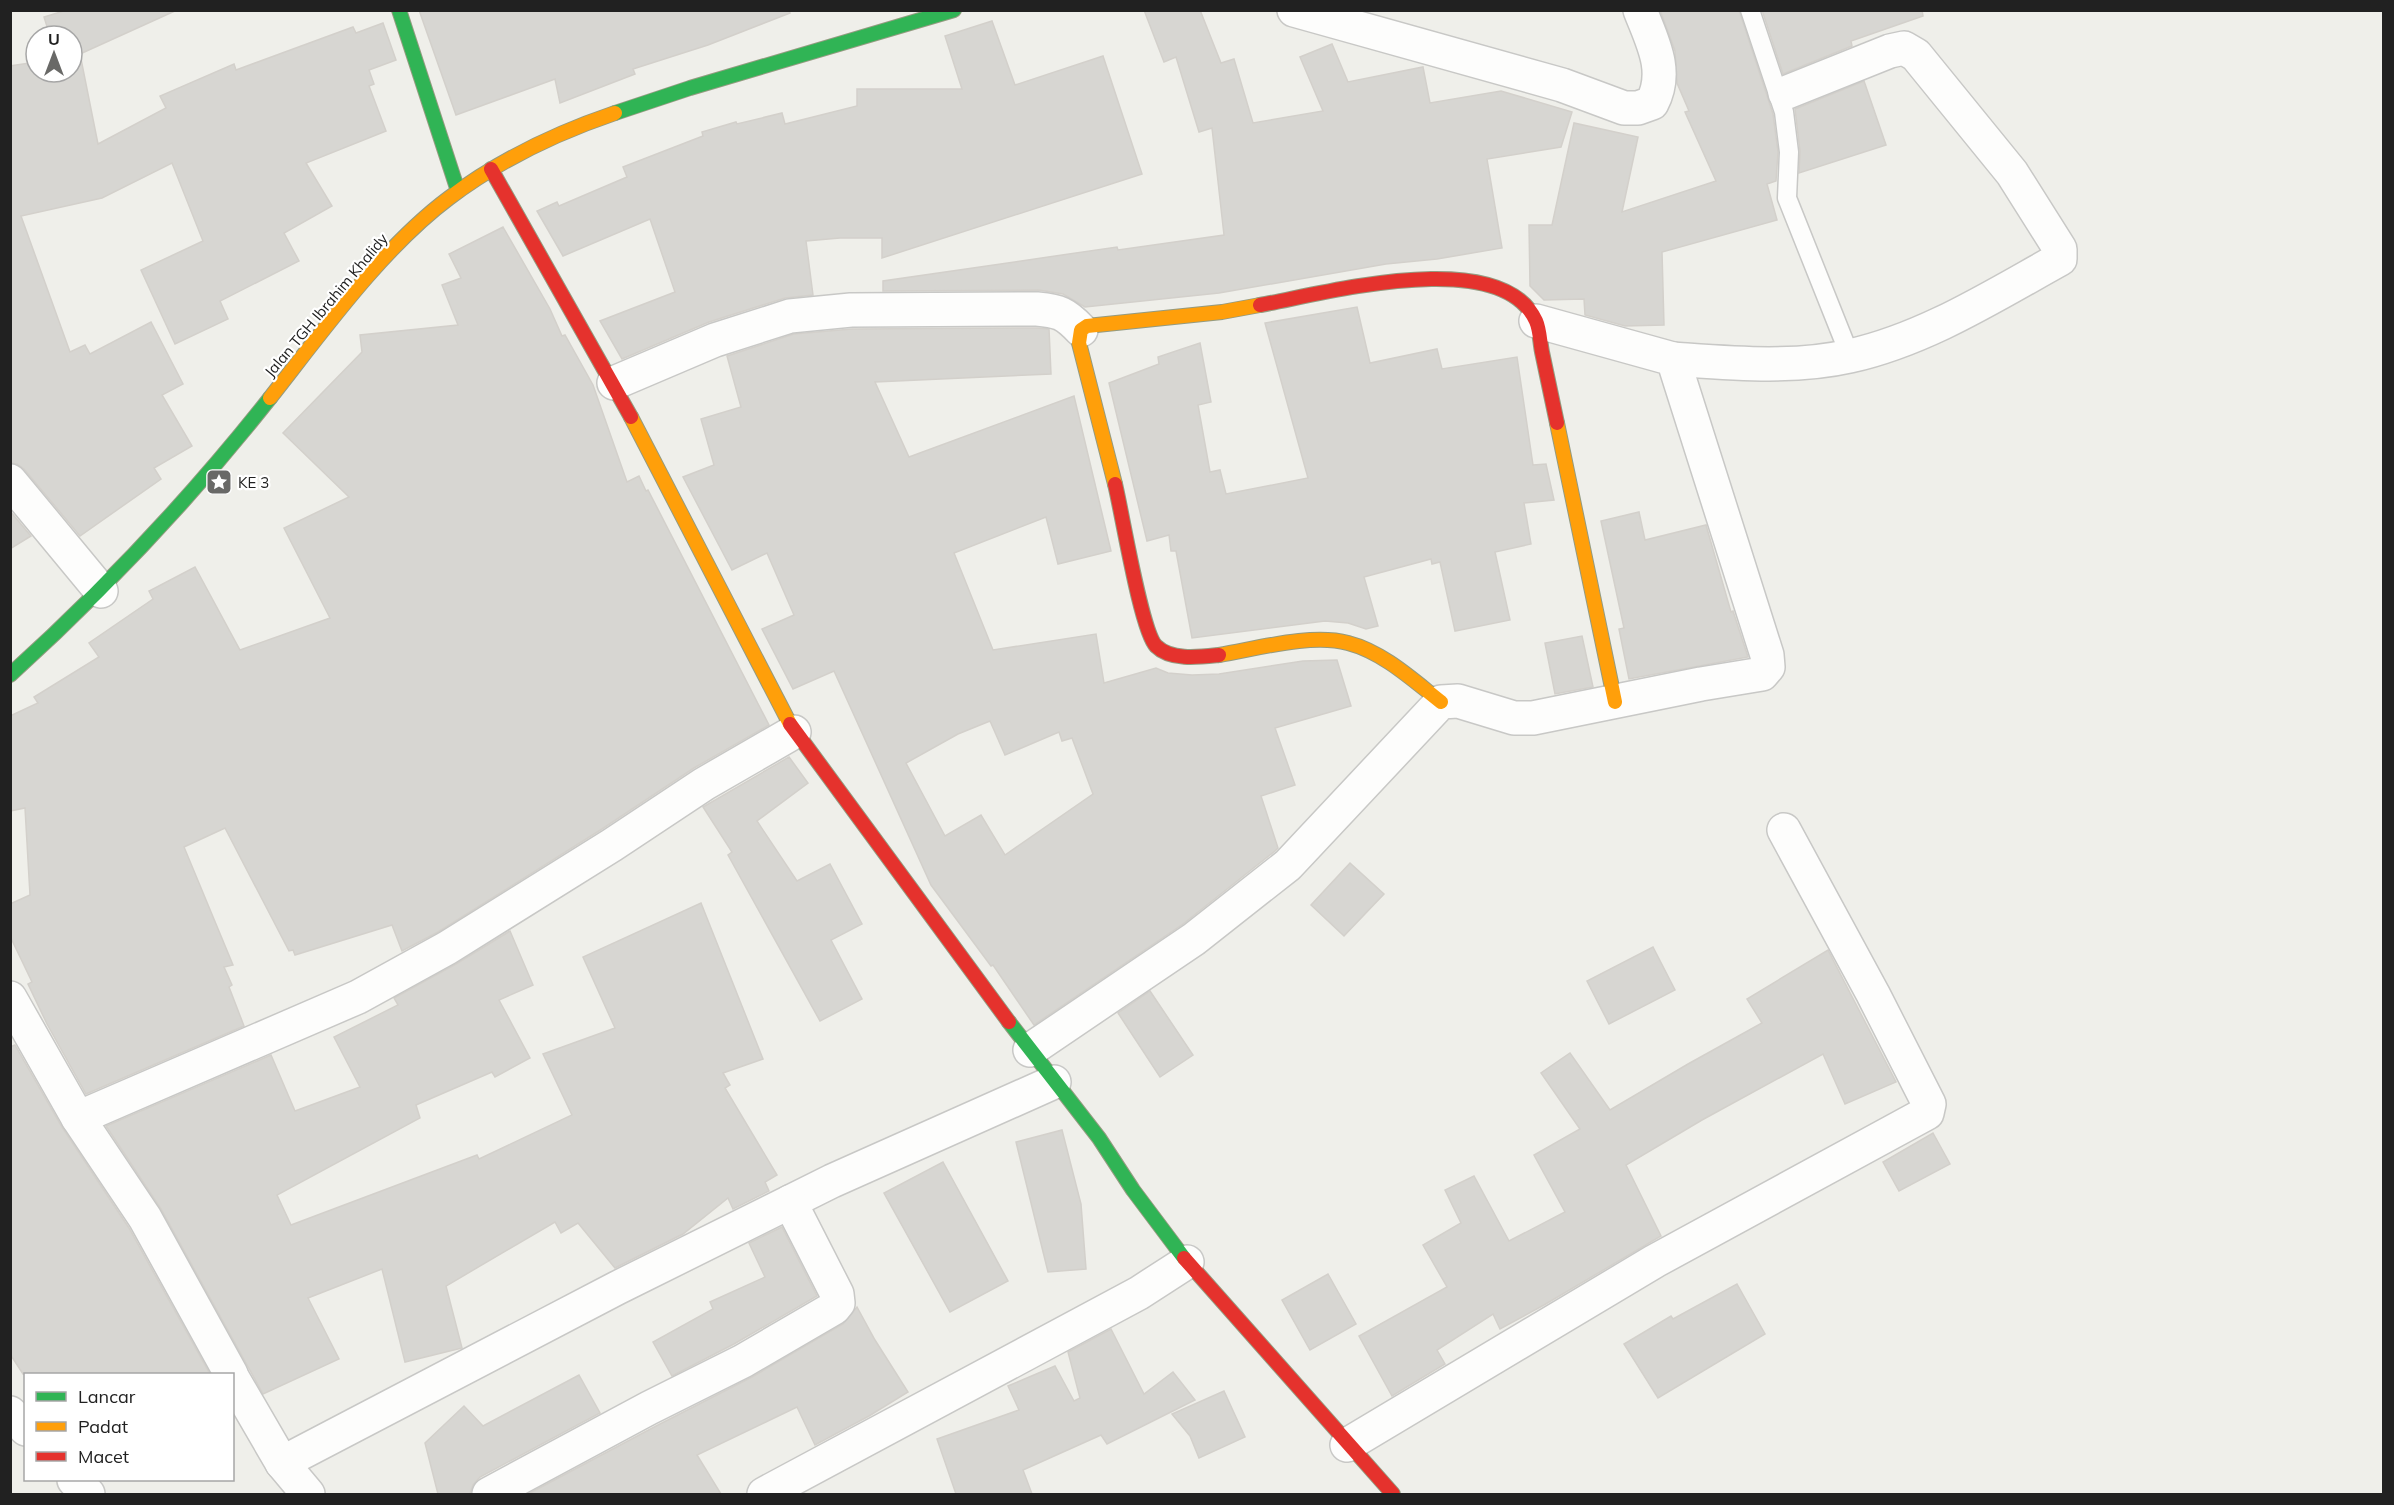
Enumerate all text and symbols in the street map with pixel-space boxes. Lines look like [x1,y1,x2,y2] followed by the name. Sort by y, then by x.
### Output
[24,24,84,84] north arrow
[48,29,60,49] text: U
[260,229,392,381] street label: Jalan TGH Ibrahim Khalidy
[204,467,234,497] place icon: KE 3
[238,473,269,492] place label: KE 3
[24,1373,234,1481] legend
[78,1385,136,1408] text: Lancar
[78,1415,128,1438] text: Padat
[78,1445,129,1468] text: Macet

